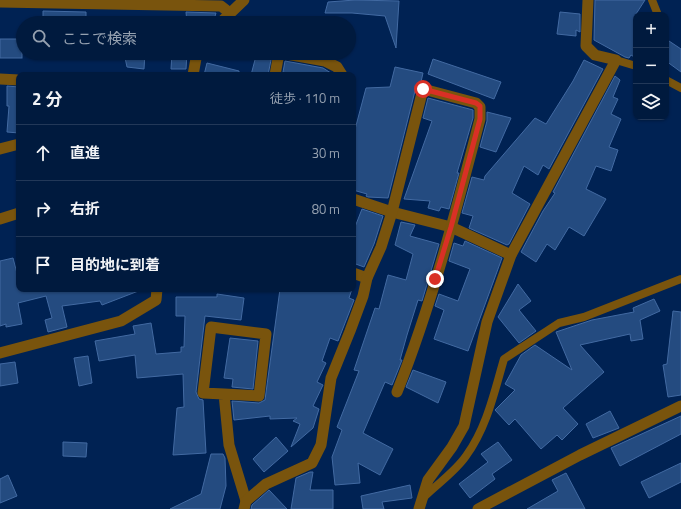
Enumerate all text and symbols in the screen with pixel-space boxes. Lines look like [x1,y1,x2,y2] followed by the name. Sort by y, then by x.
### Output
[633,12,669,120] map controls
[633,12,669,48] button: +
[16,16,356,60] search box
[30,27,52,49] icon: search
[62,27,137,50] text: ここで検索
[633,48,669,84] button: −
[414,80,432,98] route start
[633,84,669,120] button: layers
[32,86,62,112] text: 2 分
[270,88,340,108] text: 徒歩 · 110 m
[70,141,100,164] text: 直進
[32,142,54,164] icon: ahead
[312,143,340,163] text: 30 m
[70,197,100,220] text: 右折
[32,198,54,220] icon: right
[312,199,340,219] text: 80 m
[70,253,160,276] text: 目的地に到着
[32,254,54,276] icon: arrive
[426,270,444,288] route end

